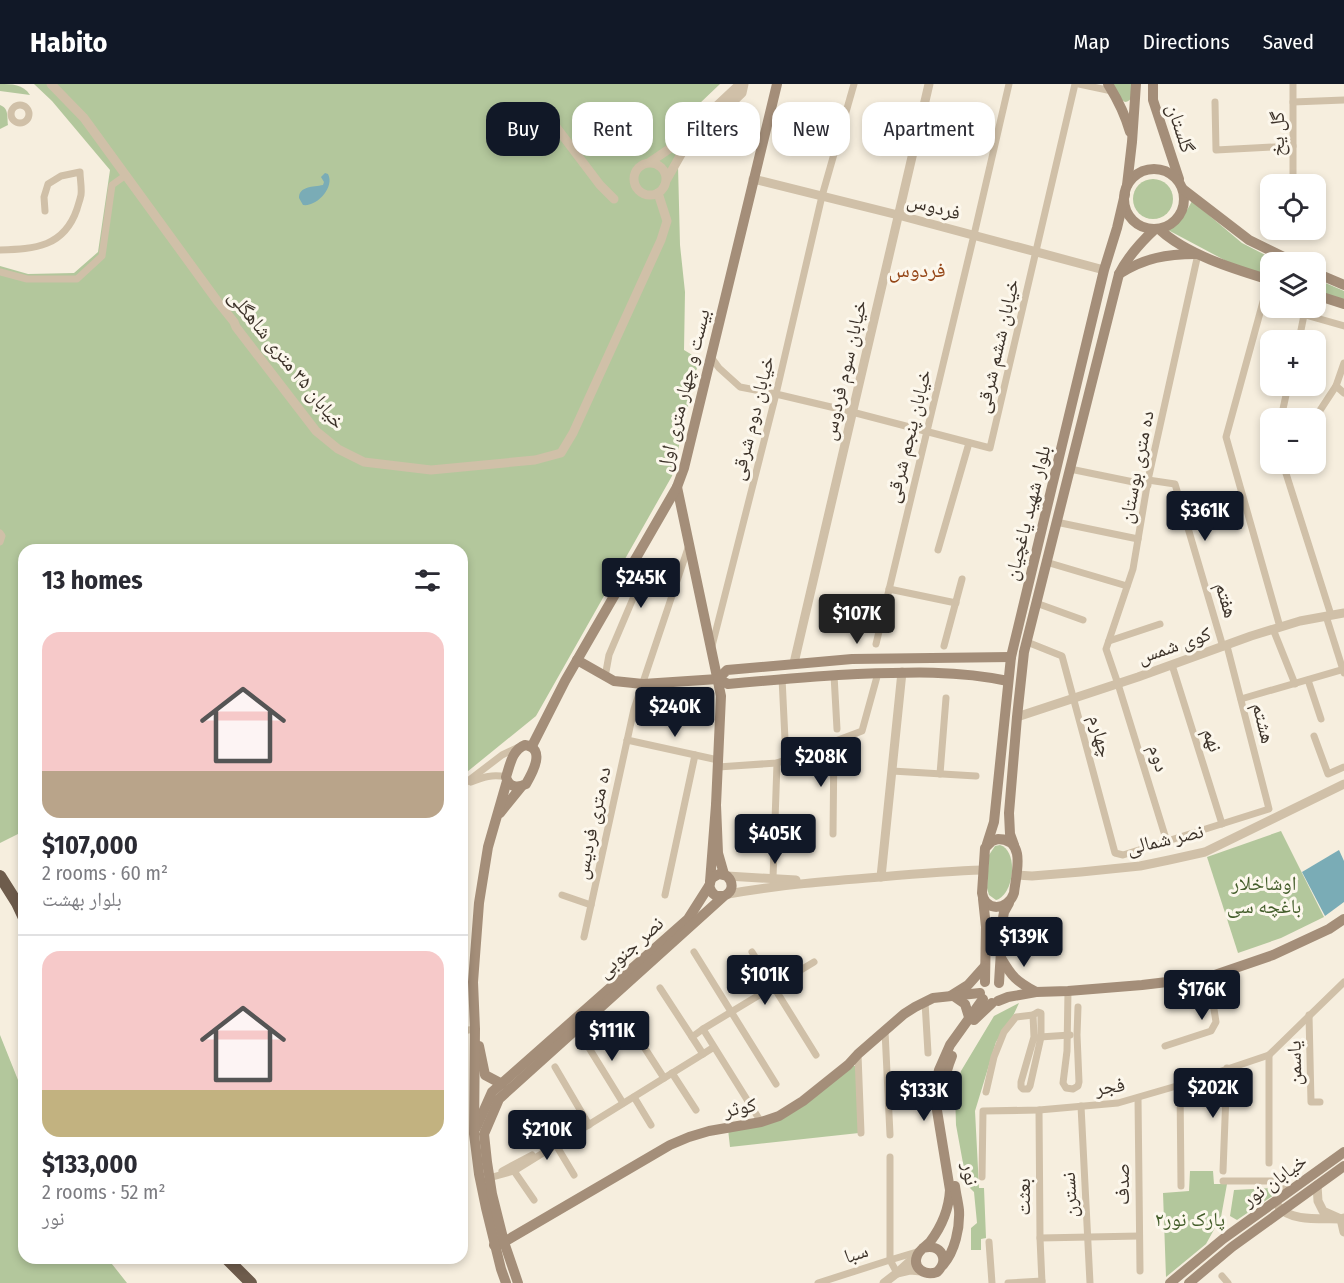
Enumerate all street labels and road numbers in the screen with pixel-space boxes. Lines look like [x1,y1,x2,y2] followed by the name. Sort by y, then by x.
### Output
[1162,100,1200,156] street label: گلستان
[1265,111,1290,157] street label: گل یخ
[905,187,963,225] street label: فردوس
[970,276,1026,416] street label: خیابان ششم شرقی
[223,284,351,434] street label: خیابان ۳۵ متری شاهگلی
[816,297,874,443] street label: خیابان سوم فردوس
[651,306,715,474] street label: بیست و چهار متری اول
[725,353,781,483] street label: خیابان دوم شرقی
[880,367,938,506] street label: خیابان پنجم شرقی
[1113,408,1159,526] street label: ده متری بوستان
[999,443,1055,583] street label: بلوار شهید یاغچیان
[1209,580,1243,621] street label: هفتم
[1134,621,1214,669] street label: کوی شمس
[1245,700,1281,746] street label: هشتم
[1082,712,1118,761] street label: چهارم
[1196,725,1228,755] street label: نهم
[1142,741,1174,775] street label: دوم
[568,764,616,882] street label: ده متری فردیس
[1124,818,1206,860] street label: نصر شمالی
[592,911,668,983] street label: نصر جنوبی
[1282,1040,1306,1086] street label: یاسمن
[1092,1072,1127,1100] street label: فجر
[721,1092,758,1122] street label: کوثر
[1236,1148,1311,1212] street label: خیابان نور
[957,1160,984,1187] street label: نور
[1110,1163,1134,1205] street label: صدف
[1056,1172,1082,1218] street label: نسترن
[1011,1178,1035,1216] street label: بعثت
[841,1238,871,1268] street label: سبا

